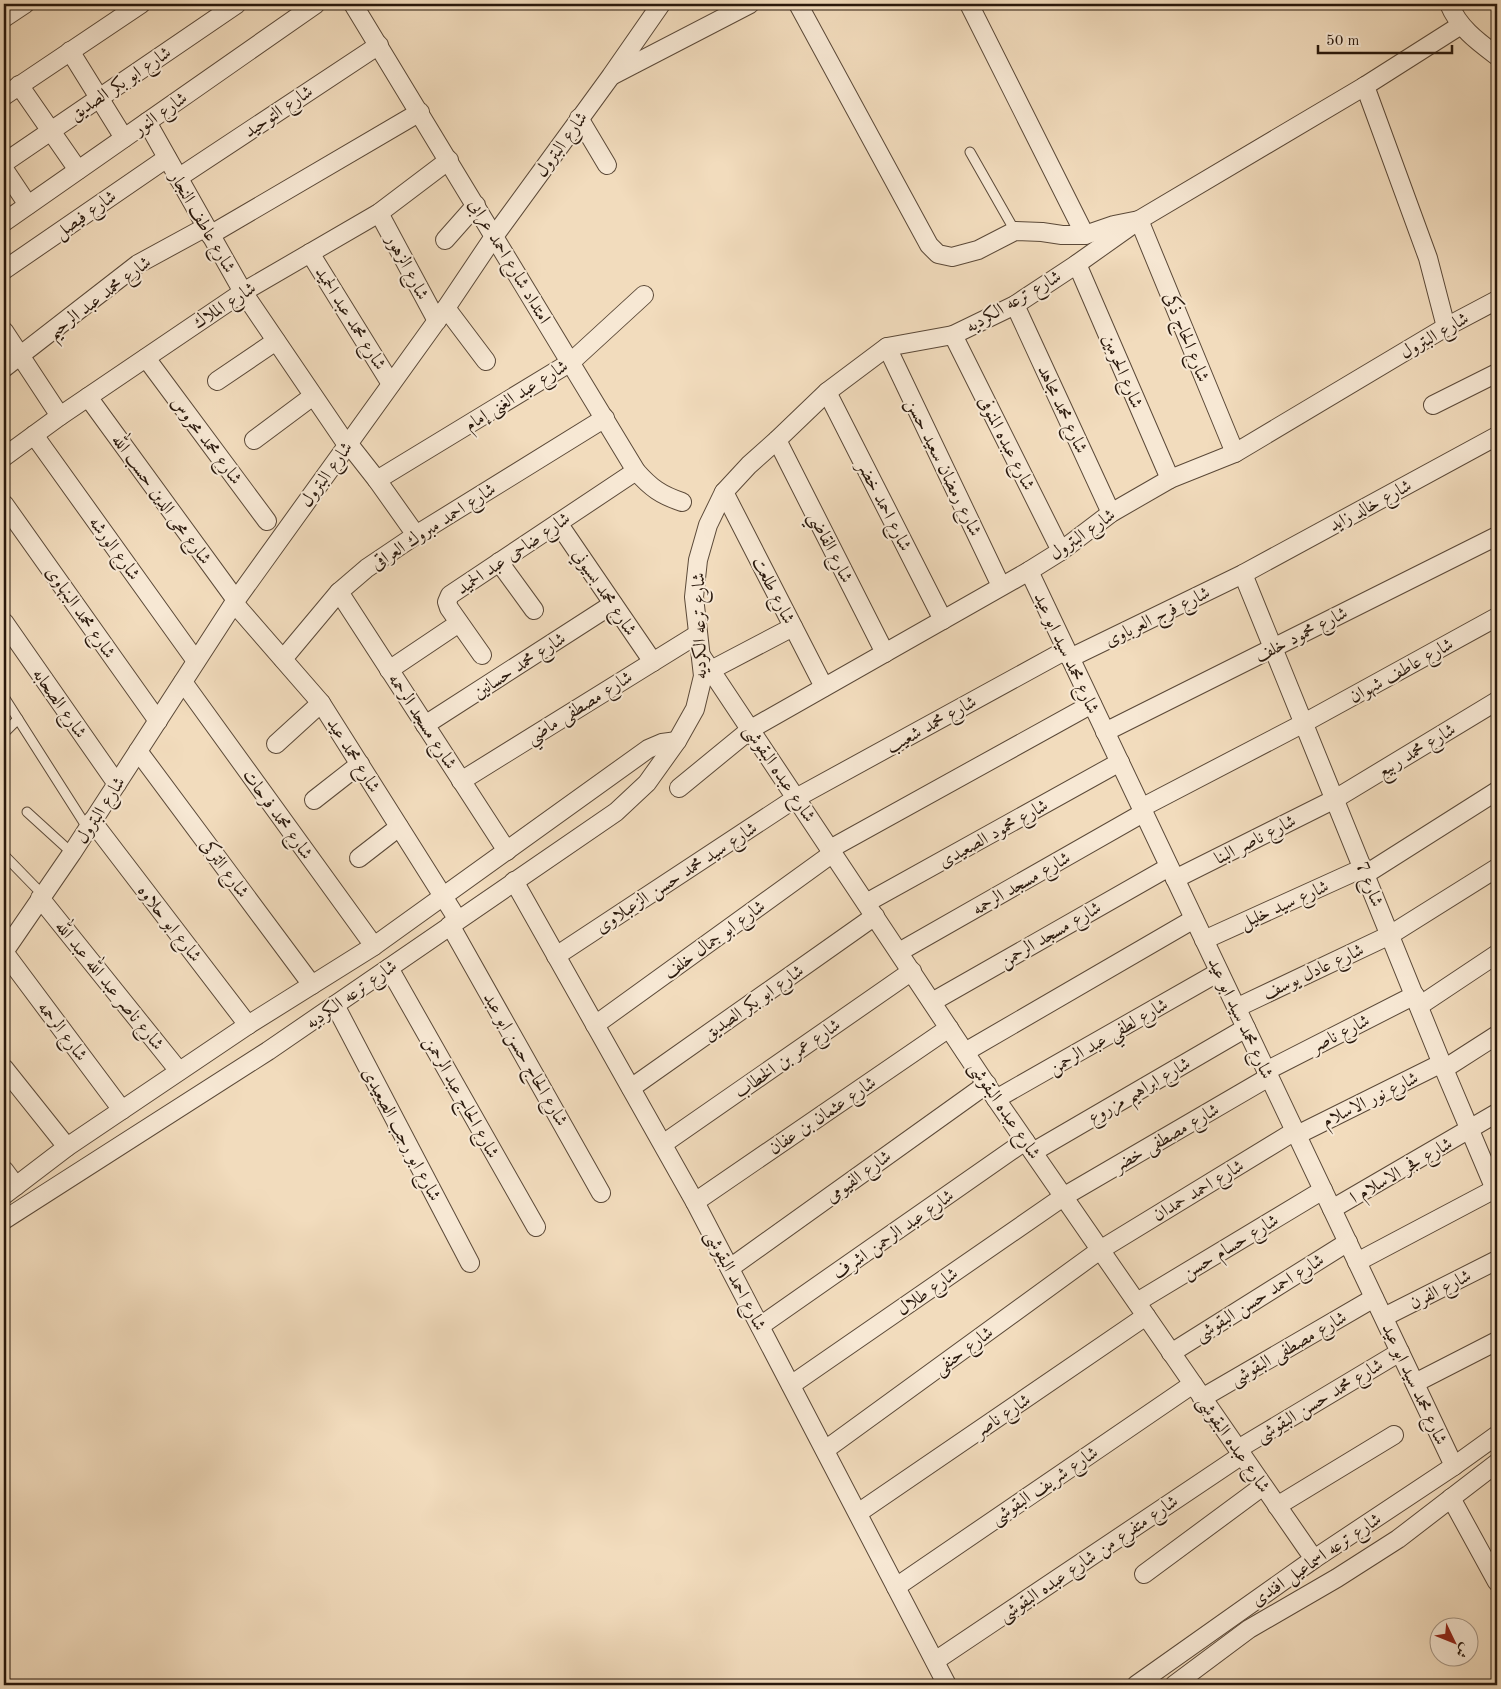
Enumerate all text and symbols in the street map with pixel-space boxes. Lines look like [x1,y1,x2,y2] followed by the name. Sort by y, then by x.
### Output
[1318,22,1452,54] scale bar
[1326,34,1360,49] text: 50 m
[66,43,177,128] street label: شارع ابو بكر الصديق
[241,82,319,145] street label: شارع التوحيد
[129,89,194,144] street label: شارع النور
[532,109,595,183] street label: شارع البترول
[161,167,238,278] street label: شارع عاطف النجار
[52,187,123,247] street label: شارع فيصل
[461,196,553,330] street label: امتداد شارع احمد عرابى
[377,230,432,305] street label: شارع الزهور
[45,253,159,349] street label: شارع محمد عبد الرحيم
[307,264,389,376] street label: شارع محمد عبد الحميد
[962,267,1067,341] street label: شارع ترعه الكرديه
[189,278,262,337] street label: شارع الملاك
[1154,289,1216,387] street label: شارع الحاج ذكى
[1397,309,1474,367] street label: شارع البترول
[1094,332,1146,413] street label: شارع الحرمين
[462,357,574,440] street label: شارع عبد الغنى إمام
[1029,363,1090,458] street label: شارع محمد مجاهد
[163,393,245,491] street label: شارع محمد محروس
[970,393,1038,496] street label: شارع عبده المنوفى
[897,396,984,541] street label: شارع رمضان سعيد حسن
[104,428,219,571] street label: شارع محى الدين حسب الله
[297,439,360,513] street label: شارع البترول
[849,457,914,556] street label: شارع احمد خضر
[1326,477,1417,539] street label: شارع خالد زايد
[368,479,502,578] street label: شارع احمد مبروك العراقى
[1046,506,1122,568] street label: شارع البترول
[454,509,576,603] street label: شارع ضاحى عبد الحميد
[798,509,856,589] street label: شارع القاضي
[81,513,143,587] street label: شارع الورشه
[565,546,639,642] street label: شارع محمد بسيوني
[744,554,798,629] street label: شارع طلعت
[38,563,118,665] street label: شارع محمد البنهاوى
[689,572,715,680] street label: شارع ترعه الكرديه
[1102,584,1215,655] street label: شارع فرج العرباوى
[1026,590,1102,719] street label: شارع محمد سيد ابو عيد
[1252,604,1353,670] street label: شارع محمود خلف
[470,629,572,706] street label: شارع محمد حسانين
[1347,635,1459,711] street label: شارع عاطف شهوان
[25,666,90,745] street label: شارع الصحابه
[523,668,639,754] street label: شارع مصطفى ماضي
[381,671,460,775] street label: شارع مسجد الرحمه
[883,693,982,761] street label: شارع محمد شعيب
[319,715,383,799] street label: شارع محمد عيد
[1374,720,1462,786] street label: شارع محمد ربيع
[736,722,818,828] street label: شارع عبده البقوشى
[235,766,316,866] street label: شارع محمد فرحات
[73,774,133,850] street label: شارع البترول
[936,796,1054,876] street label: شارع محمود الصعيدى
[1212,812,1301,872] street label: شارع ناصر البنا
[593,819,763,941] street label: شارع سيد محمد حسن الزعبلاوى
[192,834,255,904] street label: شارع التركى
[970,849,1076,923] street label: شارع مسجد الرحمه
[1347,859,1386,911] street label: شارع 7
[1237,877,1333,937] street label: شارع سيد خليل
[130,882,205,969] street label: شارع ابو حلاوه
[661,897,772,987] street label: شارع ابو جمال خلف
[997,899,1107,975] street label: شارع مسجد الرحمن
[48,914,171,1057] street label: شارع ناصر عبد الله عبد الله
[1260,941,1369,1008] street label: شارع عادل يوسف
[1200,955,1276,1084] street label: شارع محمد سيد ابو عيد
[302,956,403,1037] street label: شارع ترعه الكرديه
[699,961,810,1048] street label: شارع ابو بكر الصديق
[474,990,571,1132] street label: شارع الحاج حسن ابو عبد
[1046,995,1175,1085] street label: شارع لطفي عبد الرحمن
[30,999,90,1068] street label: شارع الرحمه
[1306,1011,1375,1062] street label: شارع ناصر
[731,1016,847,1106] street label: شارع عمر بن الخطاب
[415,1033,502,1164] street label: شارع الحاج عبد الرحمن
[1085,1054,1198,1134] street label: شارع ابراهيم مزروع
[961,1059,1043,1165] street label: شارع عبده البقوشى
[354,1065,444,1206] street label: شارع ابو رجب الصعيدى
[1320,1069,1424,1136] street label: شارع نور الاسلام
[766,1073,882,1162] street label: شارع عثمان بن عفان
[1109,1100,1225,1181] street label: شارع مصطفى خضر
[1347,1134,1459,1212] street label: شارع فجر الاسلام ا
[822,1147,898,1211] street label: شارع الفيومى
[1150,1157,1250,1229] street label: شارع احمد حمدان
[830,1186,960,1287] street label: شارع عبد الرحمن اشرف
[1179,1211,1285,1288] street label: شارع حسام حسن
[697,1227,769,1336] street label: شارع احمد البقوشى
[1192,1251,1330,1349] street label: شارع احمد حسن البقوشى
[894,1264,964,1323] street label: شارع طلال
[1407,1267,1476,1317] street label: شارع الفرن
[1227,1308,1352,1394] street label: شارع مصطفى البقوشى
[1374,1321,1450,1450] street label: شارع محمد سيد ابو عيد
[931,1323,1000,1382] street label: شارع حنفى
[1253,1356,1389,1450] street label: شارع محمد حسن البقوشى
[970,1391,1037,1446] street label: شارع ناصر
[1189,1393,1273,1499] street label: شارع عبده البقوشى
[988,1443,1104,1532] street label: شارع شريف البقوشى
[996,1492,1184,1630] street label: شارع متفرع من شارع عبده البقوشى
[1248,1510,1387,1614] street label: شارع ترعه اسماعيل افندى
[1428,1616,1478,1666] north arrow
[1453,1640,1473,1660] text: ش

